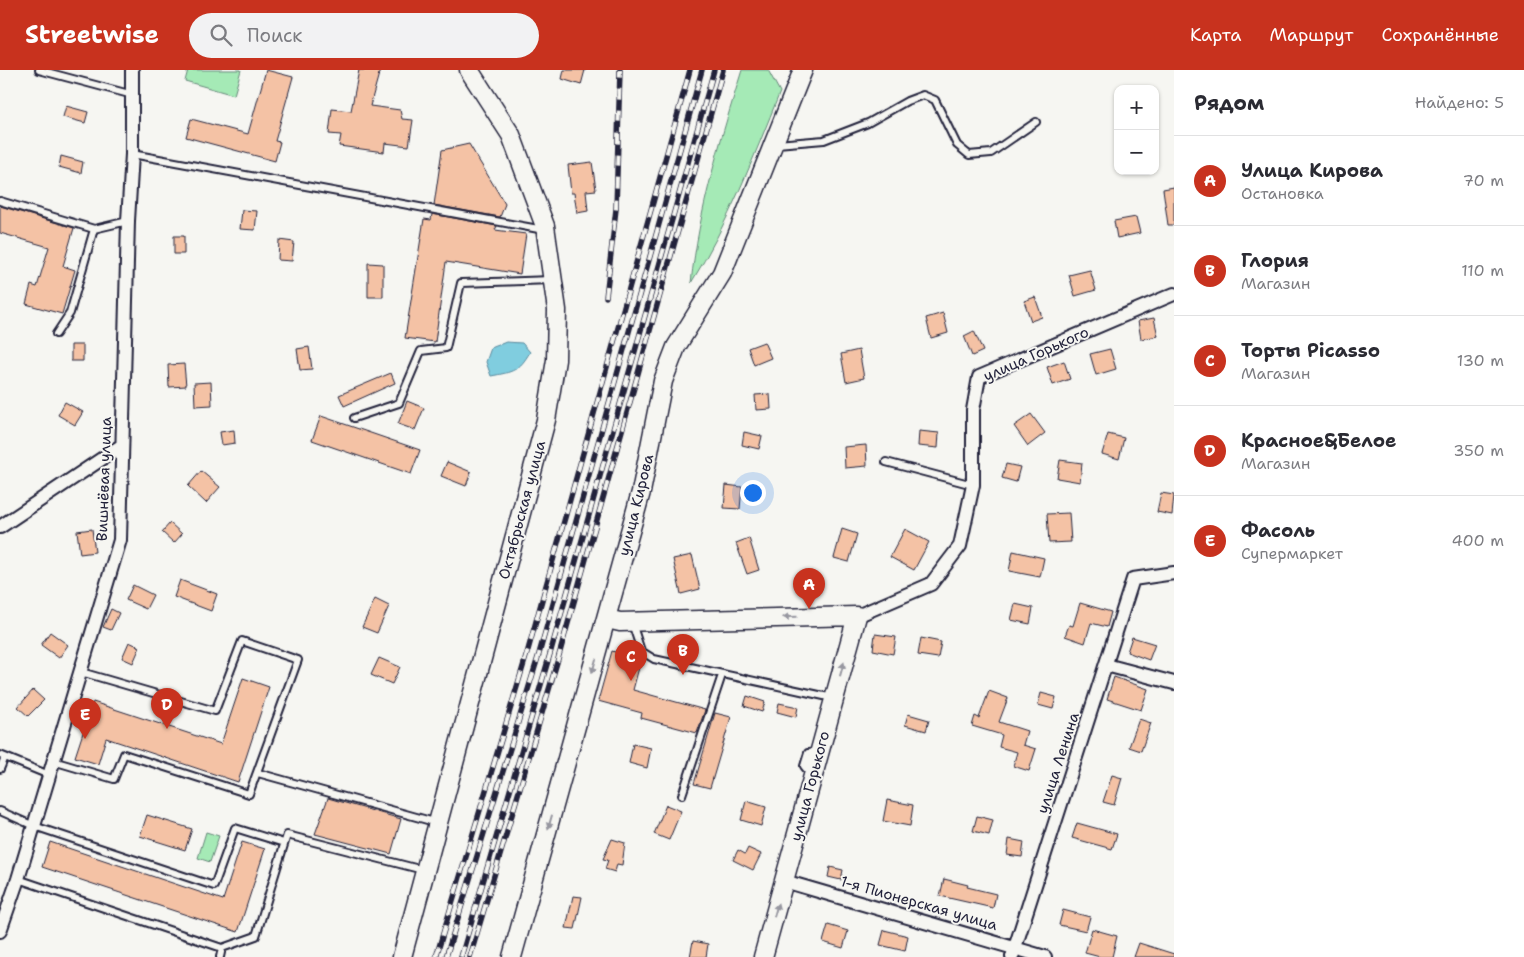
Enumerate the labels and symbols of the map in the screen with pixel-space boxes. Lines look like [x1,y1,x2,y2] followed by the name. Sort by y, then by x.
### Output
[980,322,1092,386] street label: улица Горького
[92,416,116,542] street label: Вишнёвая улица
[494,438,550,582] street label: Октябрьская улица
[614,451,658,558] street label: улица Кирова
[740,480,766,506] your location
[793,568,825,609] pin: A
[782,613,798,621] one-way arrow
[667,634,699,675] pin: B
[615,640,647,681] pin: C
[590,659,598,674] one-way arrow
[838,661,846,676] one-way arrow
[151,688,183,729] pin: D
[69,698,101,739] pin: E
[1032,709,1084,816] street label: улица Ленина
[786,729,834,843] street label: улица Горького
[545,815,553,830] one-way arrow
[838,871,1000,935] street label: 1-я Пионерская улица
[772,902,780,917] one-way arrow

